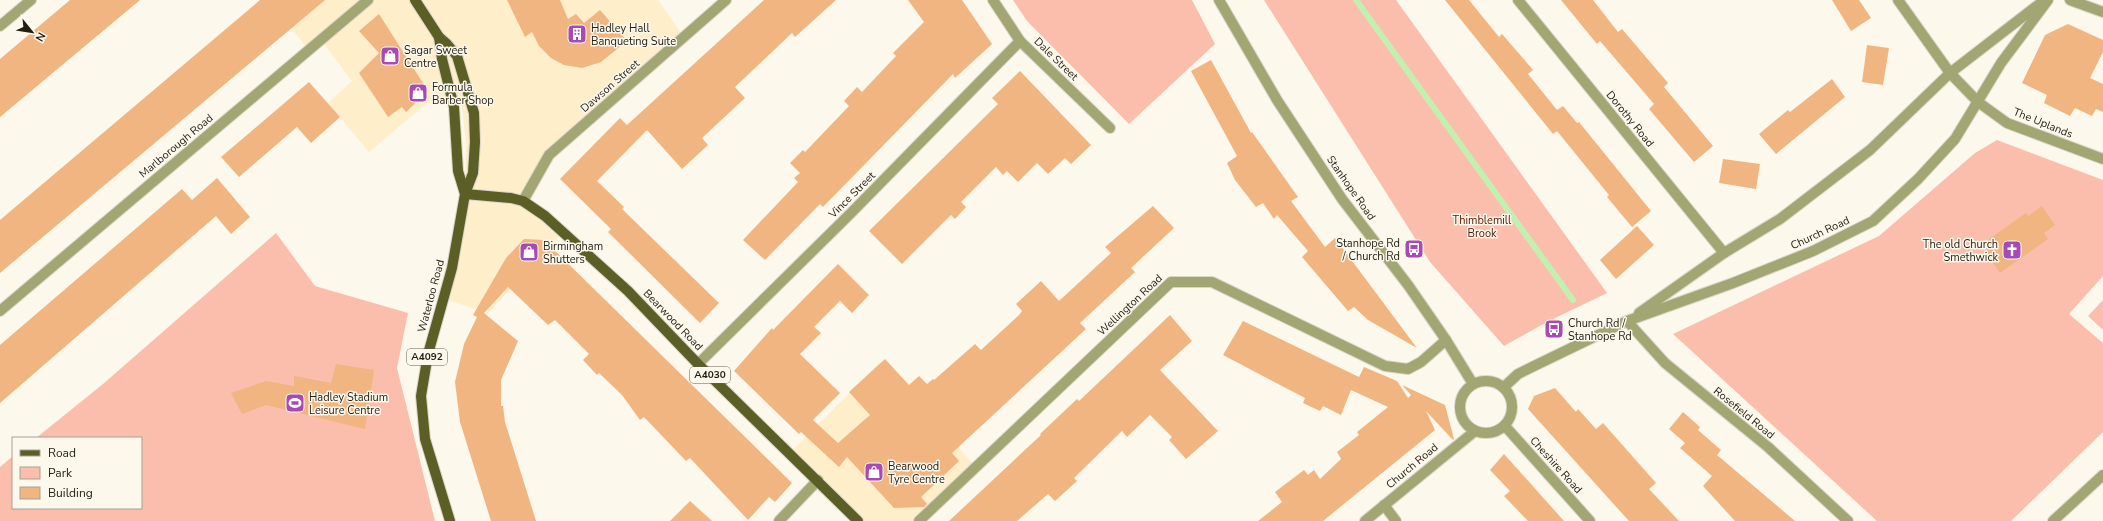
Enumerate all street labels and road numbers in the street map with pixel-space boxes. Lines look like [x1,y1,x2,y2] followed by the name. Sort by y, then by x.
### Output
[1031,34,1081,84] street label: Dale Street
[577,56,643,116] street label: Dawson Street
[1603,88,1657,150] street label: Dorothy Road
[2011,104,2075,142] street label: The Uplands
[136,111,216,181] street label: Marlborough Road
[1323,153,1379,223] street label: Stanhope Road
[825,168,879,222] street label: Vince Street
[1788,213,1852,253] street label: Church Road
[414,258,448,334] street label: Waterloo Road
[1094,271,1166,339] street label: Wellington Road
[640,286,706,354] street label: Bearwood Road
[407,349,447,365] road number: A4092
[690,367,730,383] road number: A4030
[1710,384,1778,442] street label: Rosefield Road
[1526,433,1586,497] street label: Cheshire Road
[1383,440,1441,492] street label: Church Road

